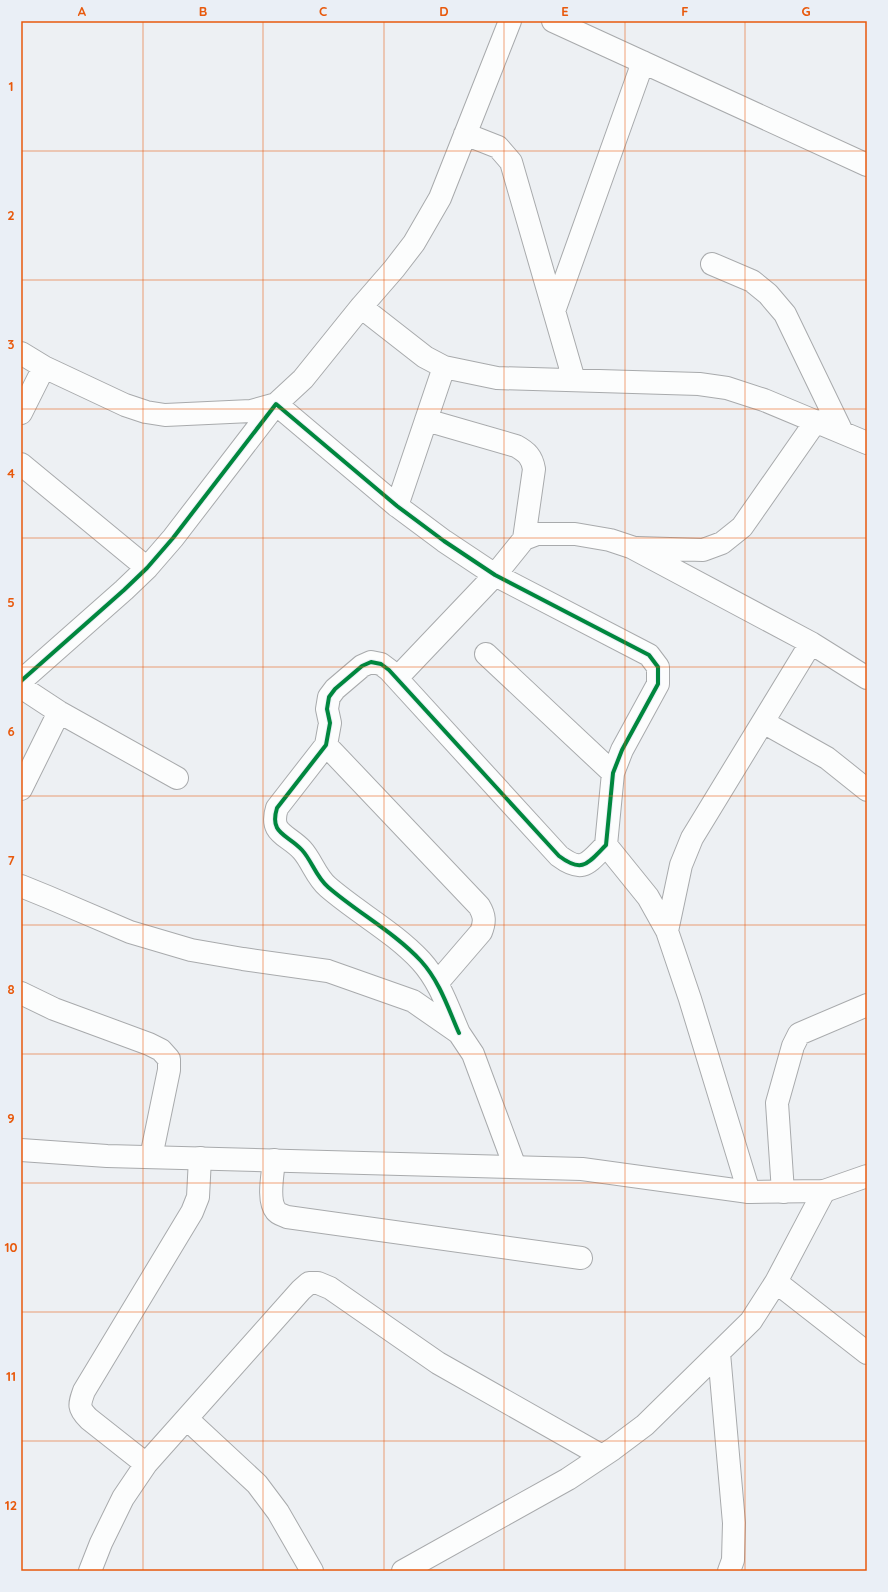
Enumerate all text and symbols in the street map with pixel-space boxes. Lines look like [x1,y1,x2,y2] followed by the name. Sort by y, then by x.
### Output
[78,3,87,19] text: A
[199,3,207,19] text: B
[319,3,327,19] text: C
[439,3,449,19] text: D
[561,3,569,19] text: E
[681,3,689,19] text: F
[801,3,811,19] text: G
[8,78,14,94] text: 1
[7,207,15,223] text: 2
[8,336,15,352] text: 3
[7,465,15,481] text: 4
[7,594,15,610] text: 5
[7,723,15,739] text: 6
[7,852,15,868] text: 7
[7,981,15,997] text: 8
[7,1110,15,1126] text: 9
[4,1239,18,1255] text: 10
[6,1368,16,1384] text: 11
[5,1497,17,1513] text: 12

